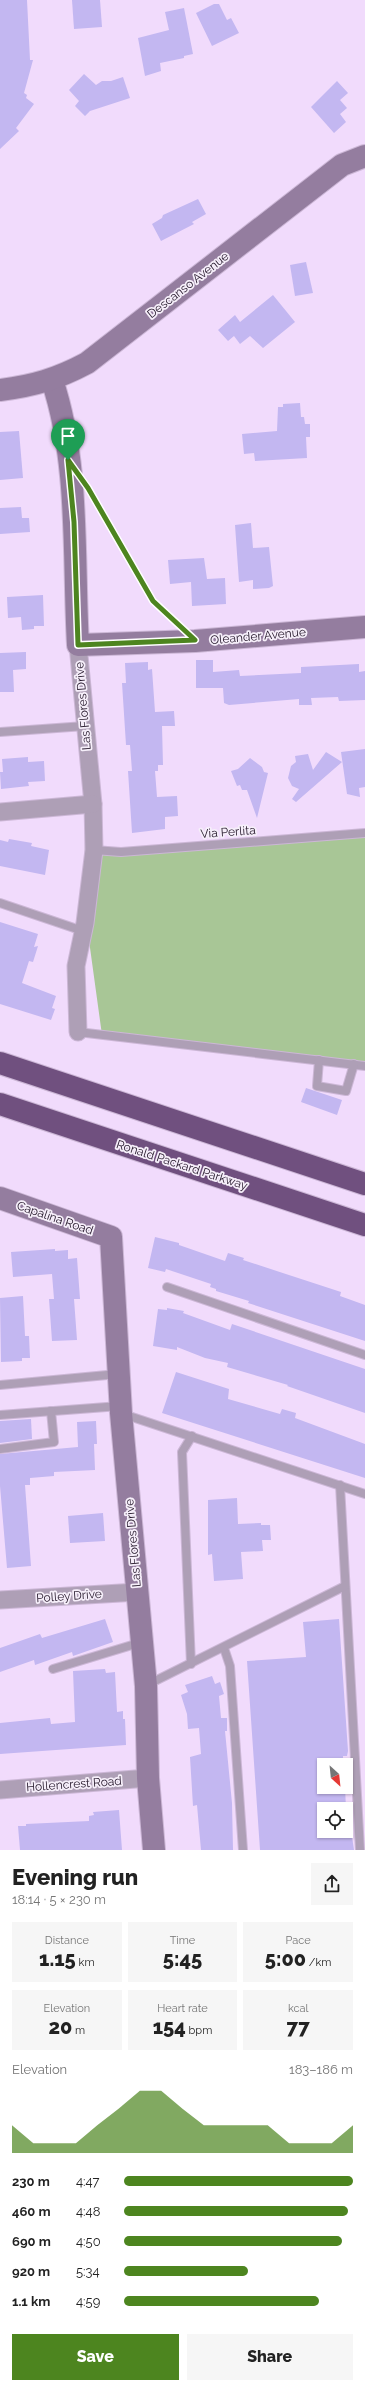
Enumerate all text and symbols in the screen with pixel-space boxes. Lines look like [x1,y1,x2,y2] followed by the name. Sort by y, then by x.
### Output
[145,249,231,321] street label: Descanso Avenue
[51,419,85,460] pin
[57,425,79,447] icon: arrive
[210,625,306,647] street label: Oleander Avenue
[72,661,94,751] street label: Las Flores Drive
[200,823,256,841] street label: Via Perlita
[115,1137,250,1193] street label: Ronald Packard Parkway
[15,1198,95,1238] street label: Capalina Road
[122,1498,144,1588] street label: Las Flores Drive
[36,1587,102,1605] street label: Polley Drive
[317,1758,353,1794] north arrow
[317,1758,353,1838] map controls
[26,1774,122,1794] street label: Hollencrest Road
[317,1802,353,1838] button: locate
[311,1863,353,1905] button: share
[12,1864,138,1890] text: Evening run
[12,1892,106,1907] text: 18:14 · 5 × 230 m
[45,1934,89,1947] text: Distance
[170,1934,195,1947] text: Time
[286,1934,311,1947] text: Pace
[39,1947,76,1971] text: 1.15
[163,1947,202,1971] text: 5:45
[265,1947,306,1971] text: 5:00
[76,1956,95,1969] text: km
[306,1956,331,1969] text: /km
[43,2002,90,2015] text: Elevation
[157,2002,208,2015] text: Heart rate
[288,2002,308,2015] text: kcal
[48,2015,72,2039] text: 20
[153,2015,186,2039] text: 154
[287,2015,310,2039] text: 77
[72,2024,85,2037] text: m
[186,2024,212,2037] text: bpm
[12,2062,67,2077] text: Elevation
[289,2062,353,2077] text: 183–186 m
[12,2174,50,2189] text: 230 m
[76,2174,100,2189] text: 4:47
[12,2204,51,2219] text: 460 m
[76,2204,100,2219] text: 4:48
[12,2234,51,2249] text: 690 m
[76,2234,101,2249] text: 4:50
[12,2264,50,2279] text: 920 m
[76,2264,100,2279] text: 5:34
[12,2294,50,2309] text: 1.1 km
[76,2294,100,2309] text: 4:59
[12,2334,179,2380] button: Save
[187,2334,353,2380] button: Share

